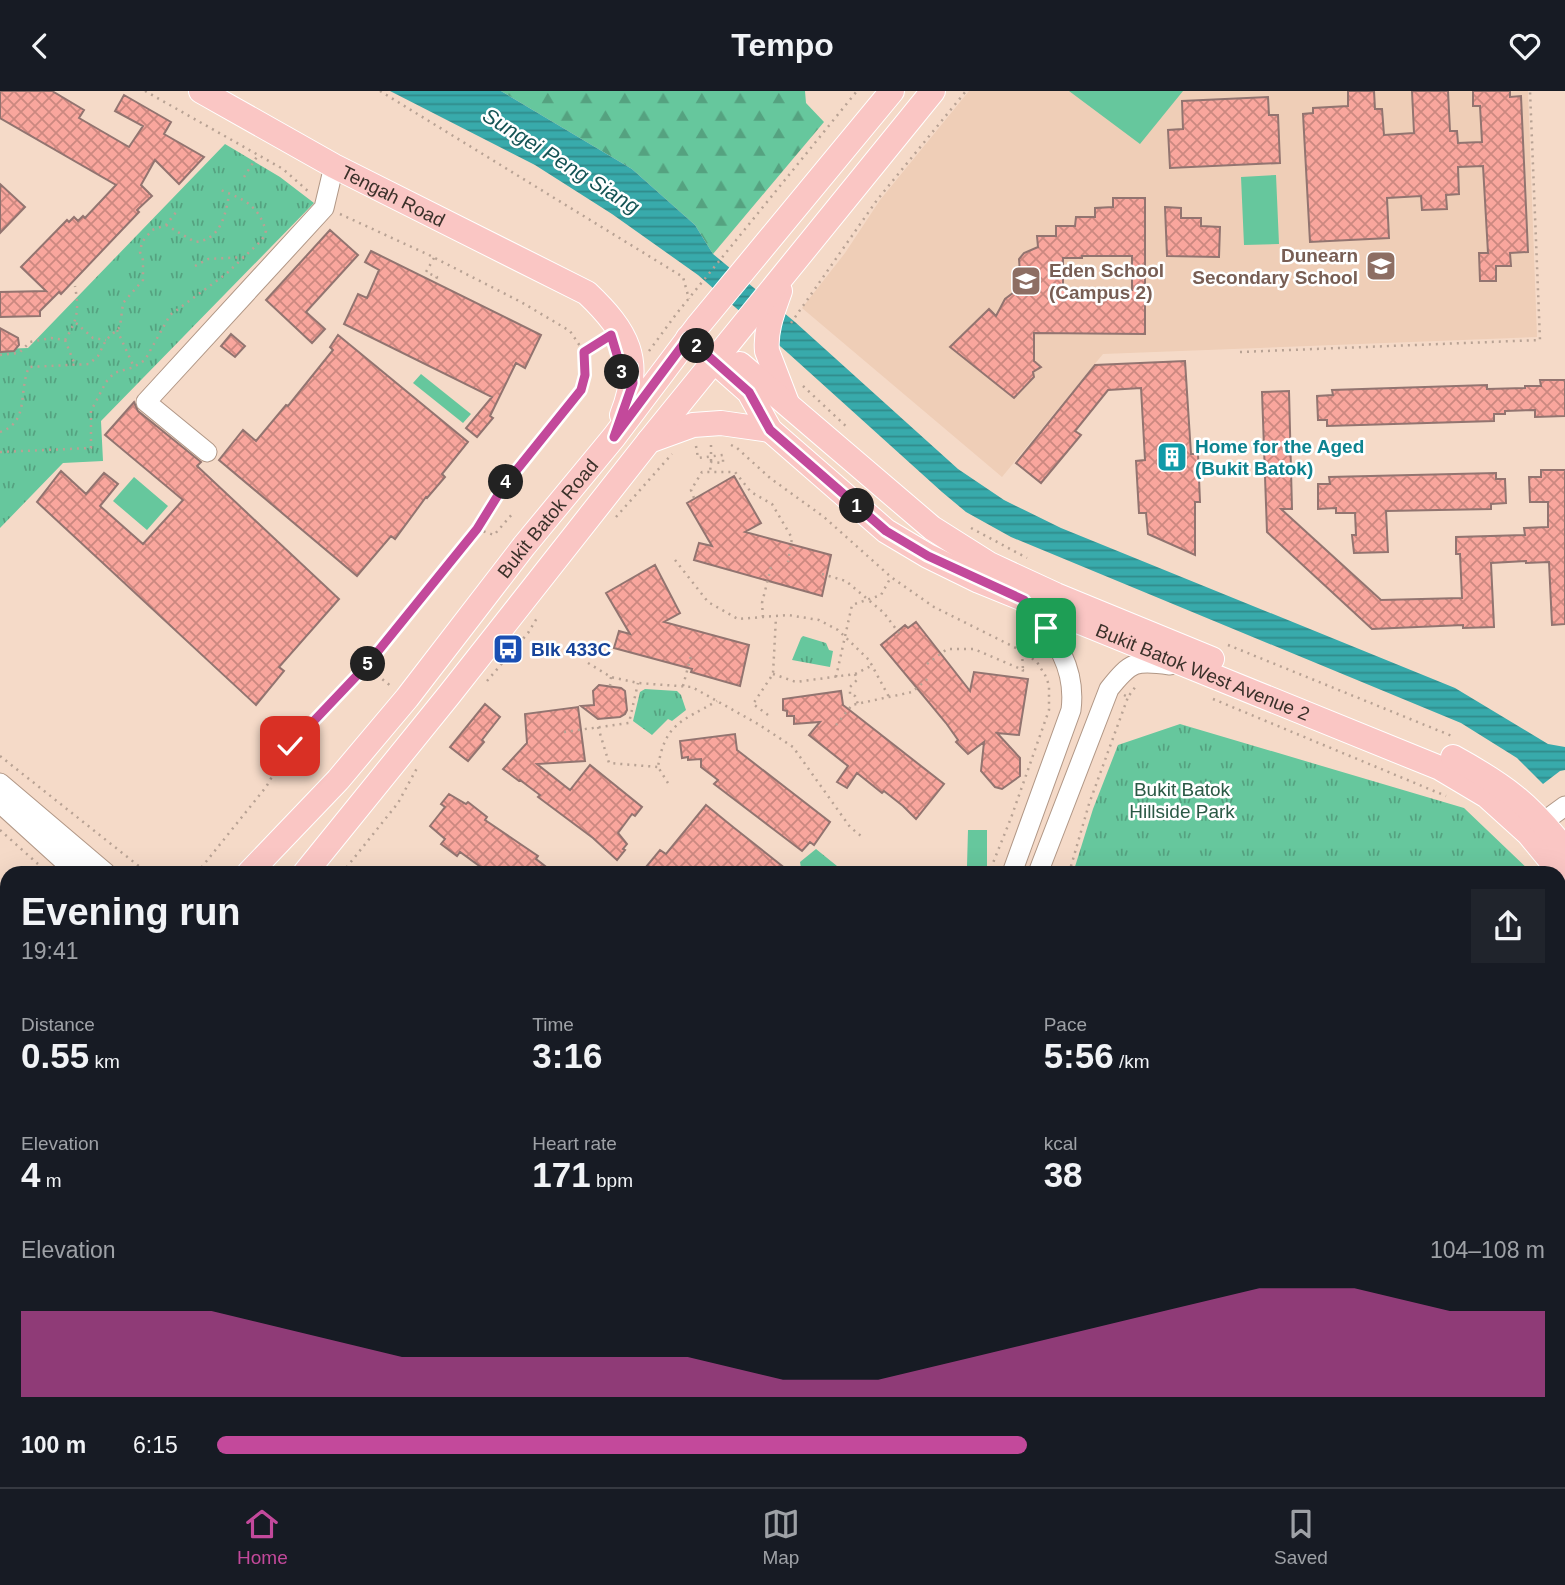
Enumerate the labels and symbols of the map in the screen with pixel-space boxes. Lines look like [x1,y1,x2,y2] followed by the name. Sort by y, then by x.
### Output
[479,103,644,218] water label: Sungei Peng Siang
[338,161,448,231] street label: Tengah Road
[1192,245,1358,288] place label: Dunearn Secondary School
[1364,249,1398,283] school or university icon: Dunearn Secondary School
[1049,260,1164,303] place label: Eden School (Campus 2)
[1009,264,1043,298] school or university icon: Eden School (Campus 2)
[680,329,714,363] pin: 2
[604,355,640,389] pin: 3
[1195,436,1364,479] place label: Home for the Aged (Bukit Batok)
[1155,440,1189,474] building icon: Home for the Aged (Bukit Batok)
[493,455,602,582] street label: Bukit Batok Road
[489,465,524,499] pin: 4
[840,489,874,523] pin: 1
[1016,598,1076,658] pin
[1093,620,1313,725] street label: Bukit Batok West Avenue 2
[491,632,525,666] bus stop icon: Blk 433C
[531,639,612,660] place label: Blk 433C
[350,647,386,681] pin: 5
[260,716,320,776] pin
[1129,779,1235,822] park label: Bukit Batok Hillside Park

